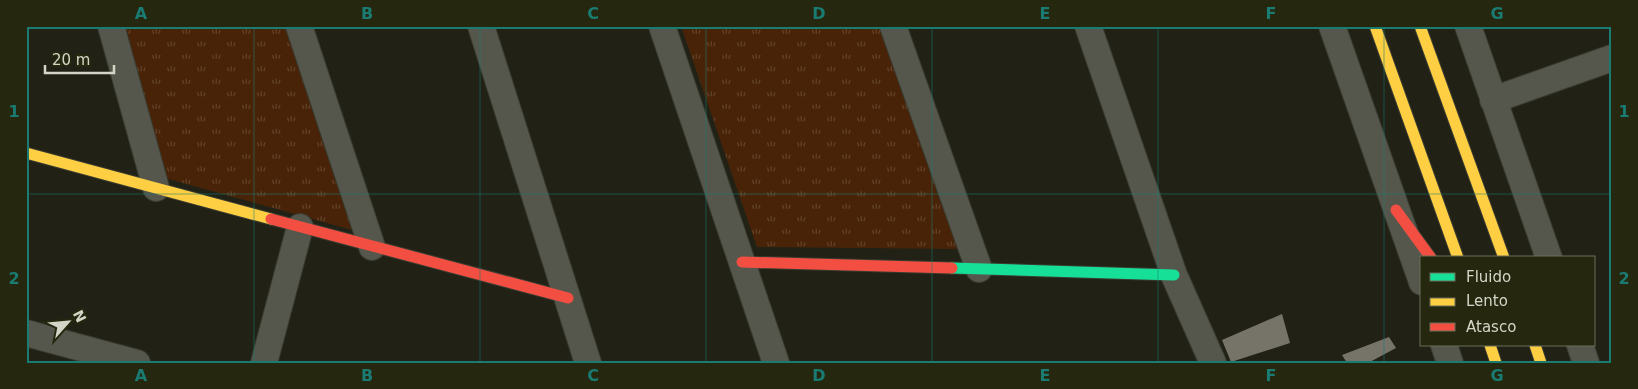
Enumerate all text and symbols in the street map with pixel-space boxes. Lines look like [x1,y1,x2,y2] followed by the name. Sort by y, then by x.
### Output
[135,4,148,23] text: A
[361,4,373,23] text: B
[587,4,599,23] text: C
[812,4,826,23] text: D
[1040,4,1050,23] text: E
[1266,4,1276,23] text: F
[1490,4,1504,23] text: G
[45,42,114,74] scale bar
[52,51,90,69] text: 20 m
[8,102,20,121] text: 1
[1618,102,1630,121] text: 1
[1420,256,1596,346] legend
[1466,268,1511,286] text: Fluido
[8,269,20,288] text: 2
[1618,269,1630,288] text: 2
[1466,292,1508,310] text: Lento
[42,296,92,346] north arrow
[70,307,89,325] text: N
[1466,318,1516,336] text: Atasco
[135,366,148,385] text: A
[361,366,373,385] text: B
[587,366,599,385] text: C
[812,366,826,385] text: D
[1040,366,1050,385] text: E
[1266,366,1276,385] text: F
[1490,366,1504,385] text: G

